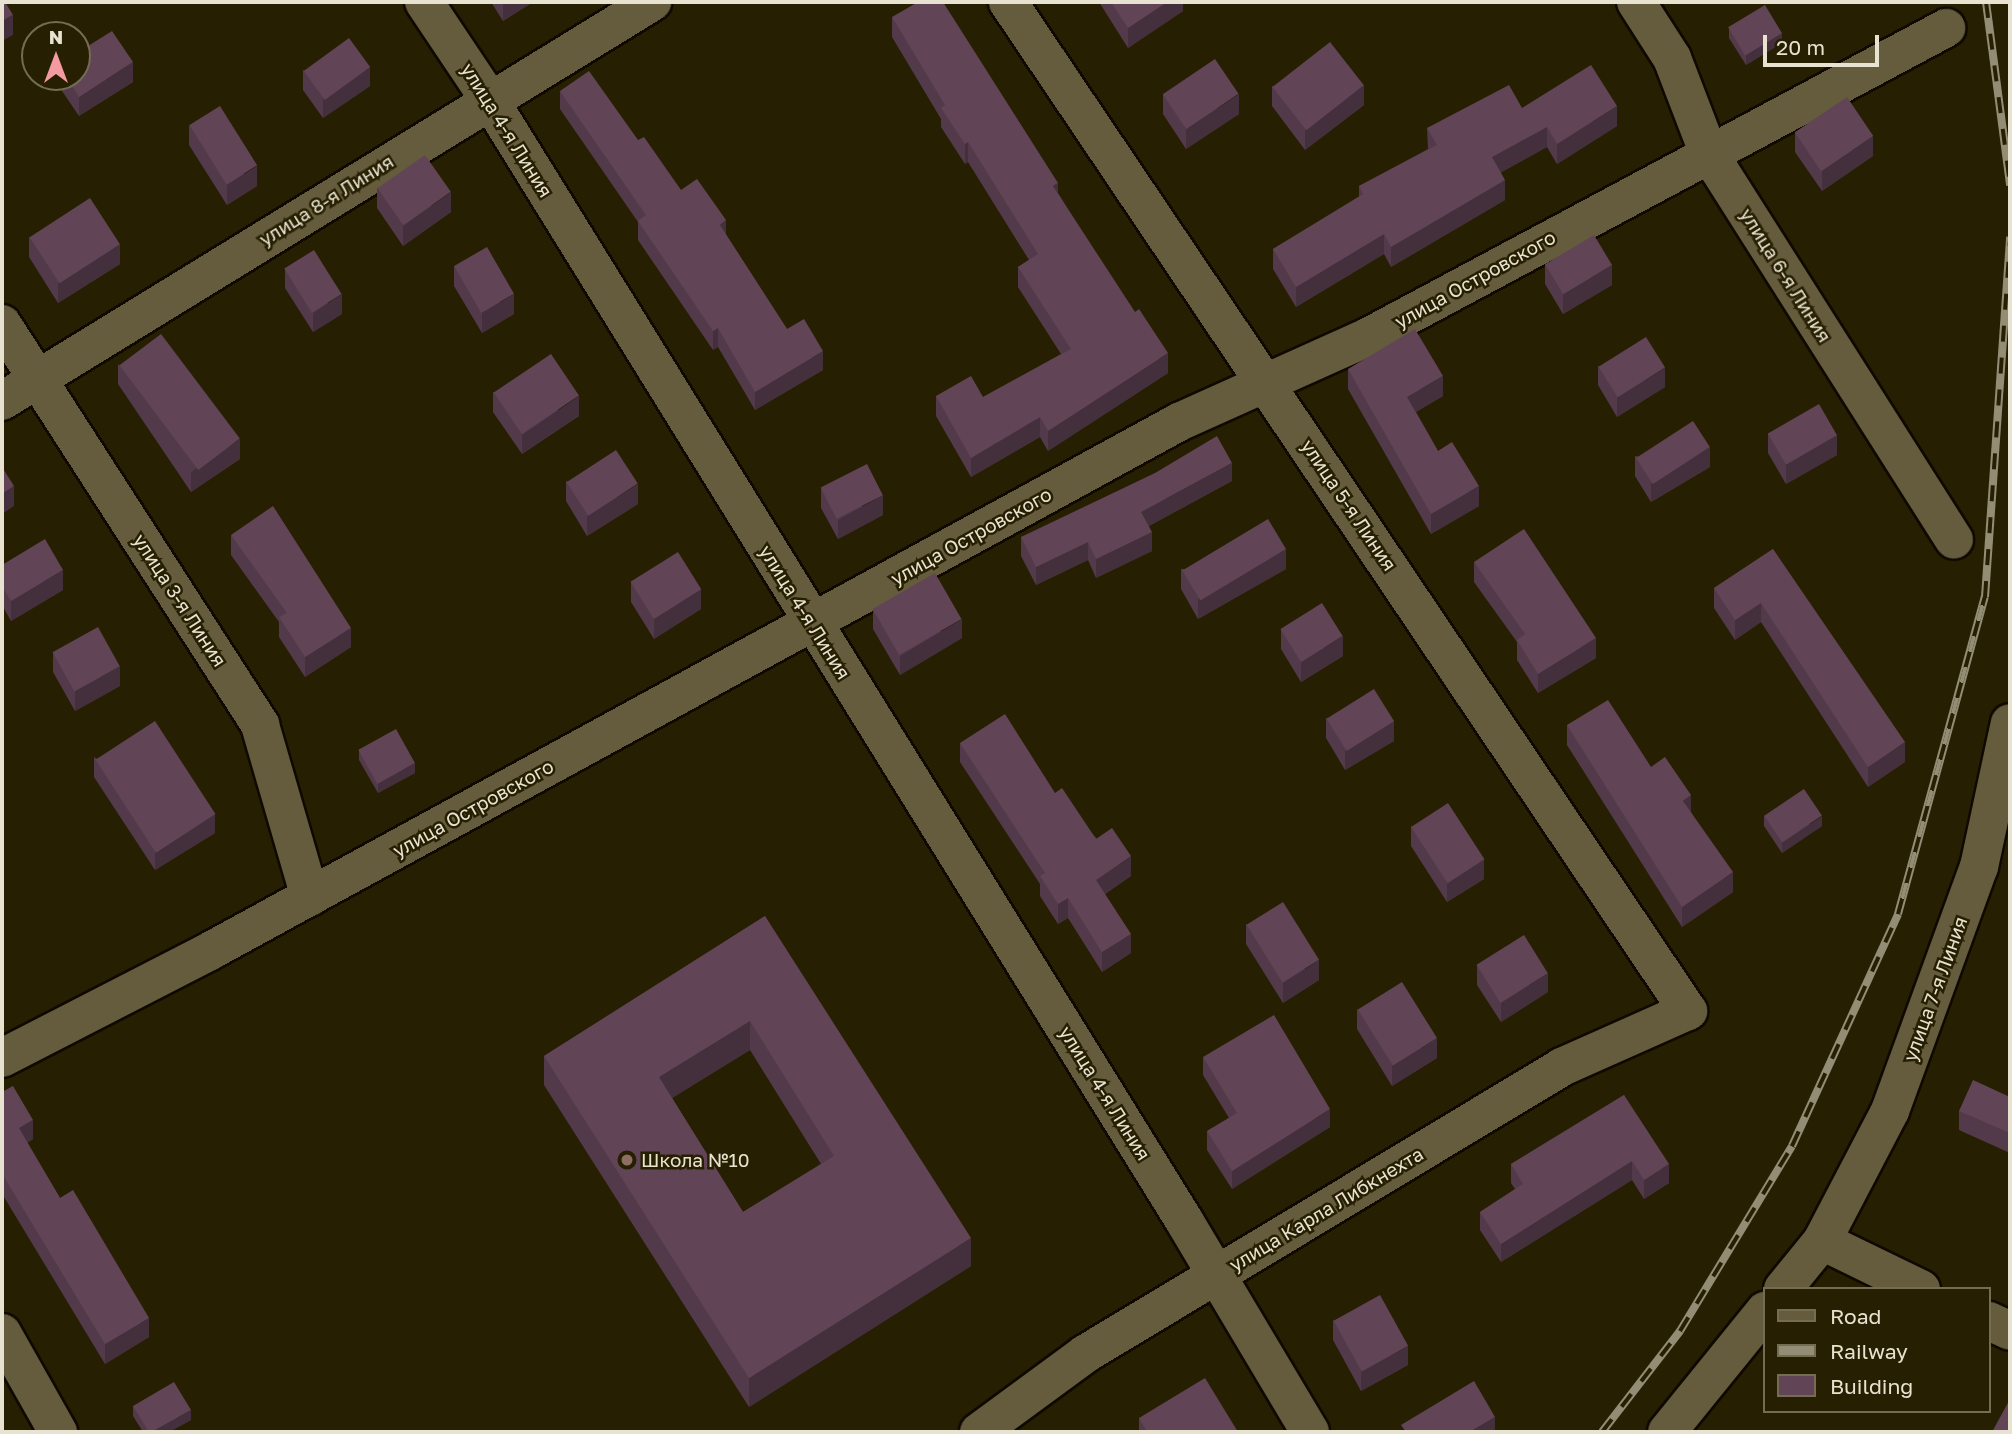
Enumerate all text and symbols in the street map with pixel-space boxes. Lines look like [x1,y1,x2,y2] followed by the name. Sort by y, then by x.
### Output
[21,21,91,91] north arrow
[1767,21,1882,65] scale bar
[49,25,63,48] text: N
[1776,34,1825,60] text: 20 m
[457,59,557,201] street label: улица 4-я Линия
[255,150,397,250] street label: улица 8-я Линия
[1736,204,1836,346] street label: улица 6-я Линия
[1391,225,1559,333] street label: улица Островского
[1297,435,1401,575] street label: улица 5-я Линия
[887,482,1055,590] street label: улица Островского
[129,529,231,671] street label: улица 3-я Линия
[755,541,855,683] street label: улица 4-я Линия
[389,754,557,862] street label: улица Островского
[1898,913,1972,1065] street label: улица 7-я Линия
[1055,1022,1155,1164] street label: улица 4-я Линия
[1225,1142,1427,1276] street label: улица Карла Либкнехта
[641,1149,750,1171] place label: Школа №10
[619,1152,635,1168] marker: Школа №10
[1764,1287,1991,1413] legend
[1830,1303,1881,1329] text: Road
[1830,1338,1908,1364] text: Railway
[1830,1373,1913,1399] text: Building

